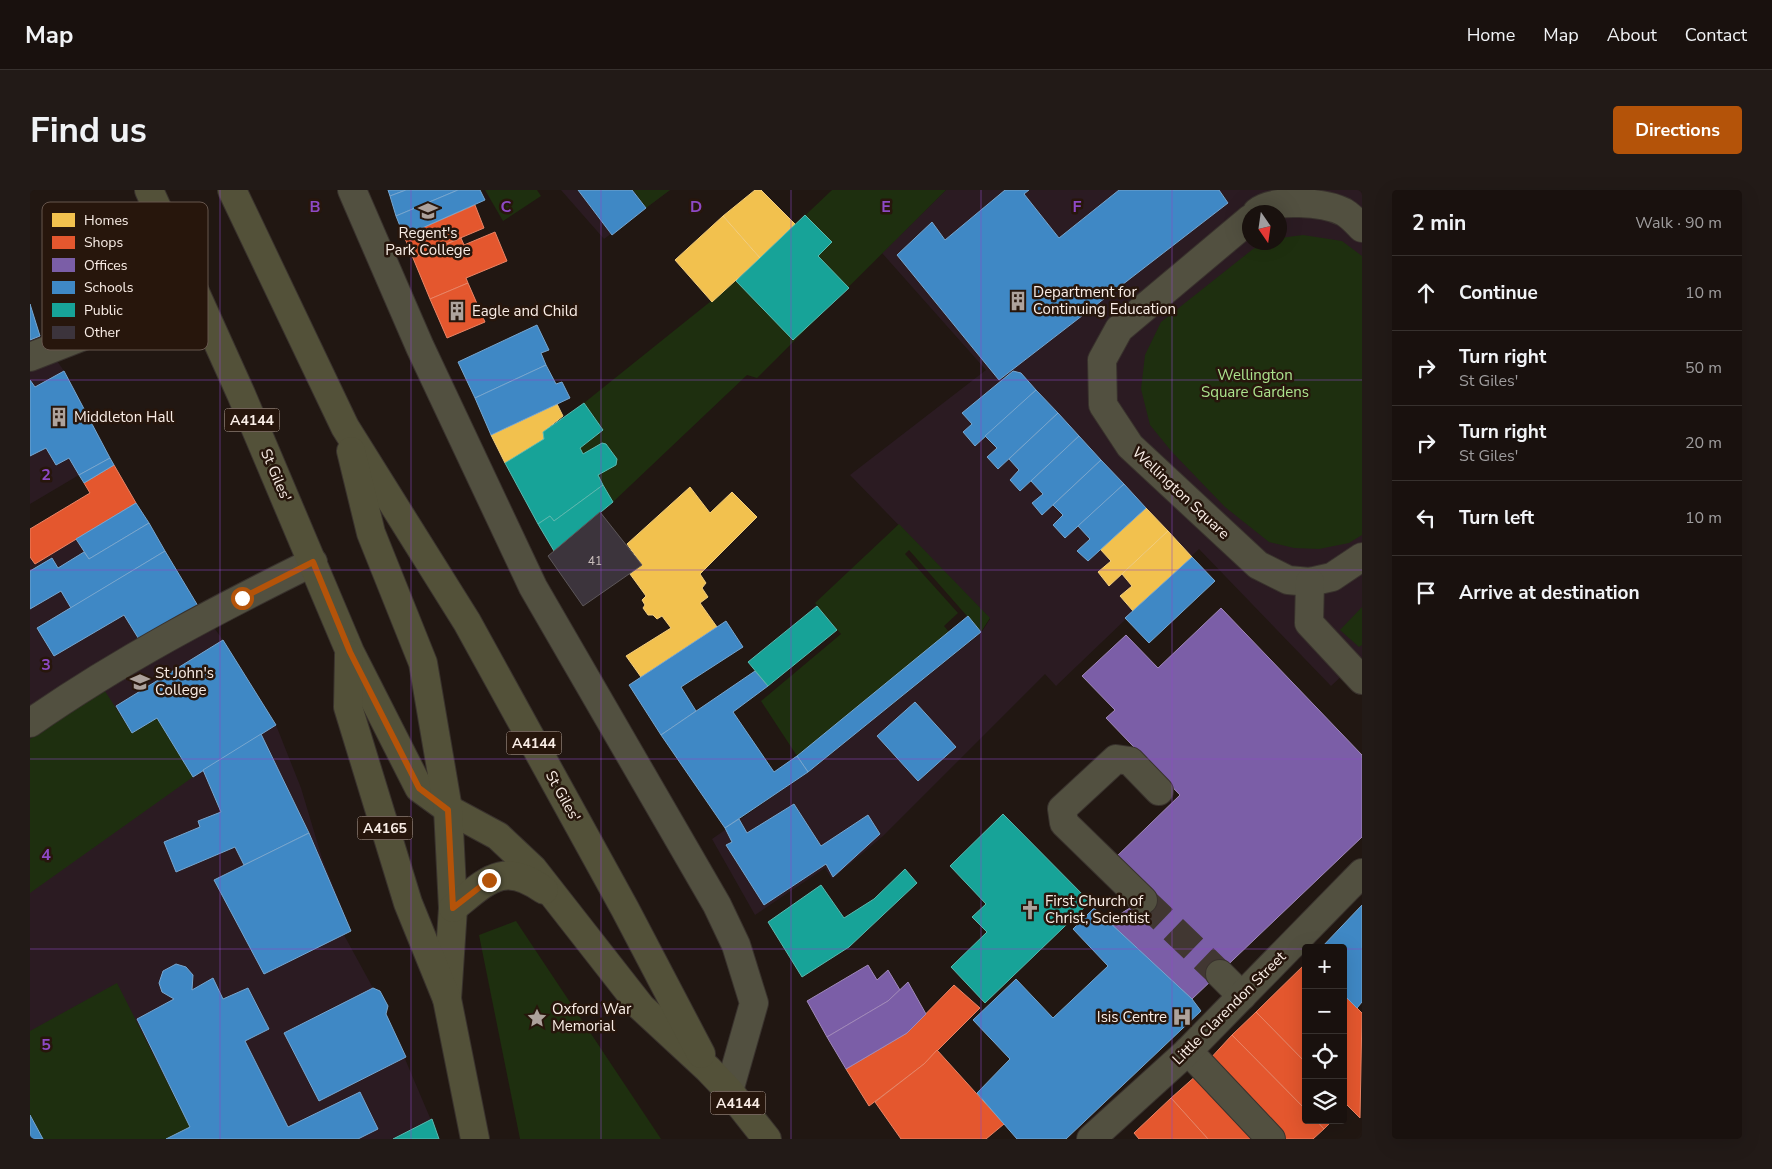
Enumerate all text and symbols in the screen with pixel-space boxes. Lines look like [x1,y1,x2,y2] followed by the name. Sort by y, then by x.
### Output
[25,19,73,51] text: Map
[1467,23,1515,47] text: Home
[1543,23,1579,47] text: Map
[1607,23,1657,47] text: About
[1685,23,1747,47] text: Contact
[1613,106,1742,154] button: Directions
[30,107,147,154] text: Find us
[309,196,321,218] text: B
[501,196,512,218] text: C
[690,196,702,218] text: D
[881,196,891,218] text: E
[1073,196,1082,218] text: F
[417,200,439,222] school or university icon: Regent's Park College
[42,202,208,350] legend
[1242,205,1287,250] north arrow
[1412,209,1466,237] text: 2 min
[84,211,129,230] text: Homes
[1635,212,1722,234] text: Walk · 90 m
[385,223,471,260] place label: Regent's Park College
[84,233,124,252] text: Shops
[84,256,128,275] text: Offices
[84,278,134,297] text: Schools
[1412,279,1440,307] icon: ahead
[1459,280,1538,306] text: Continue
[1033,282,1176,319] place label: Department for Continuing Education
[1685,282,1722,304] text: 10 m
[1007,290,1029,312] building icon: Department for Continuing Education
[446,300,468,322] building icon: Eagle and Child
[84,301,123,320] text: Public
[472,301,578,321] place label: Eagle and Child
[84,323,120,342] text: Other
[1459,344,1546,370] text: Turn right
[1412,354,1440,382] icon: right
[1685,357,1722,379] text: 50 m
[1201,365,1309,402] park label: Wellington Square Gardens
[1459,370,1518,392] text: St Giles'
[48,406,70,428] building icon: Middleton Hall
[74,407,175,427] place label: Middleton Hall
[224,408,280,432] road number: A4144
[1459,419,1546,445] text: Turn right
[1412,429,1440,457] icon: right
[1685,432,1722,454] text: 20 m
[1128,442,1234,544] street label: Wellington Square
[1459,445,1518,467] text: St Giles'
[256,446,296,504] street label: St Giles'
[41,464,51,486] text: 2
[1412,504,1440,532] icon: left
[1459,505,1534,531] text: Turn left
[1685,507,1722,529] text: 10 m
[588,553,602,569] house number: 41
[1412,579,1440,607] icon: arrive
[1459,580,1640,606] text: Arrive at destination
[231,587,254,610] route start
[41,654,51,676] text: 3
[155,663,214,700] place label: St John's College
[129,671,151,693] school or university icon: St John's College
[506,732,562,754] road number: A4144
[541,767,585,825] street label: St Giles'
[358,816,412,840] road number: A4165
[41,844,51,866] text: 4
[478,869,501,892] route end
[1045,891,1150,928] place label: First Church of Christ, Scientist
[1019,899,1041,921] church icon: First Church of Christ, Scientist
[1302,944,1347,1124] map controls
[1302,944,1347,989] button: +
[1168,946,1291,1069] street label: Little Clarendon Street
[1302,989,1347,1034] button: −
[552,999,632,1036] place label: Oxford War Memorial
[1171,1006,1193,1028] hospital icon: Isis Centre
[526,1007,548,1029] place icon: Oxford War Memorial
[1097,1007,1167,1027] place label: Isis Centre
[41,1034,51,1056] text: 5
[1302,1034,1347,1079] button: locate
[1302,1079,1347,1124] button: layers
[710,1091,766,1114] road number: A4144

